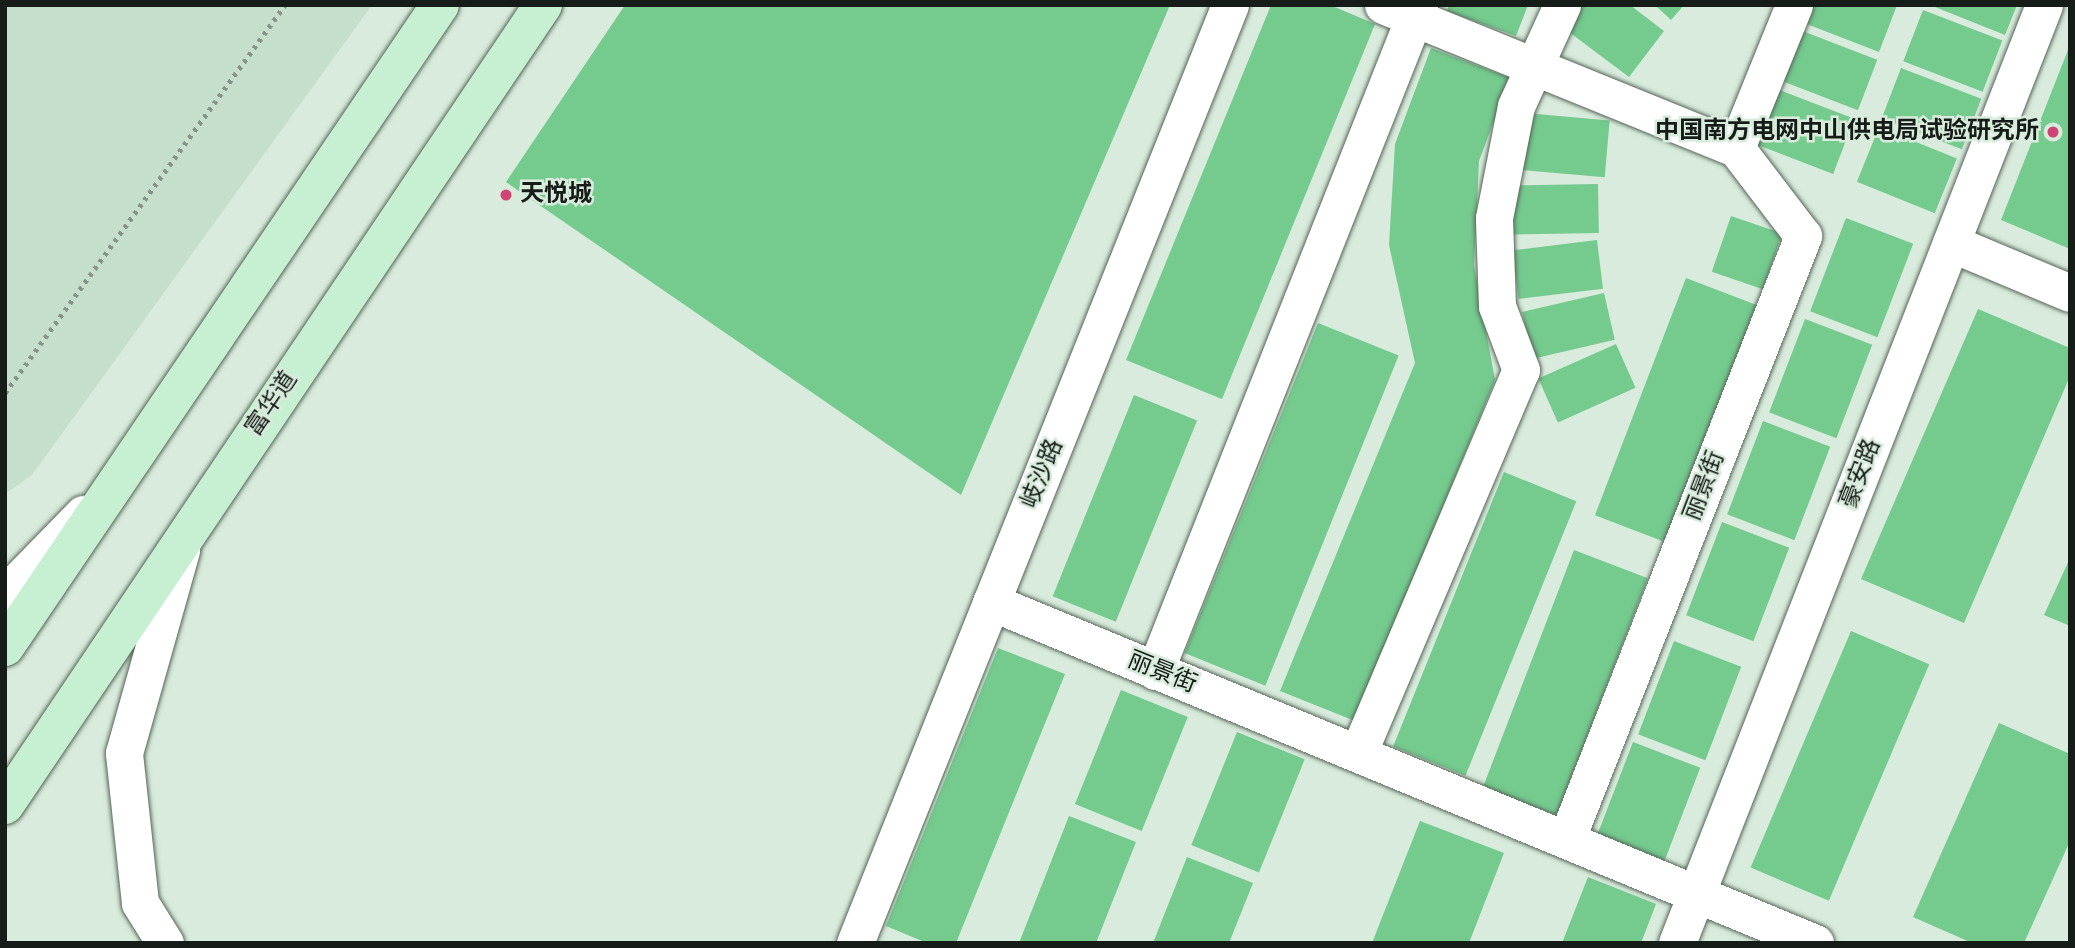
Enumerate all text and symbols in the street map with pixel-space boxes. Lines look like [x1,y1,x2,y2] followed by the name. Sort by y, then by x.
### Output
[1655,118,2039,146] place label: 中国南方电网中山供电局试验研究所
[2045,124,2061,140] marker: 中国南方电网中山供电局试验研究所
[520,181,592,209] place label: 天悦城
[498,187,514,203] marker: 天悦城
[240,366,304,442] street label: 富华道
[1016,435,1070,513] street label: 岐沙路
[1835,435,1887,513] street label: 豪安路
[1679,447,1731,525] street label: 丽景街
[1123,646,1201,700] street label: 丽景街

